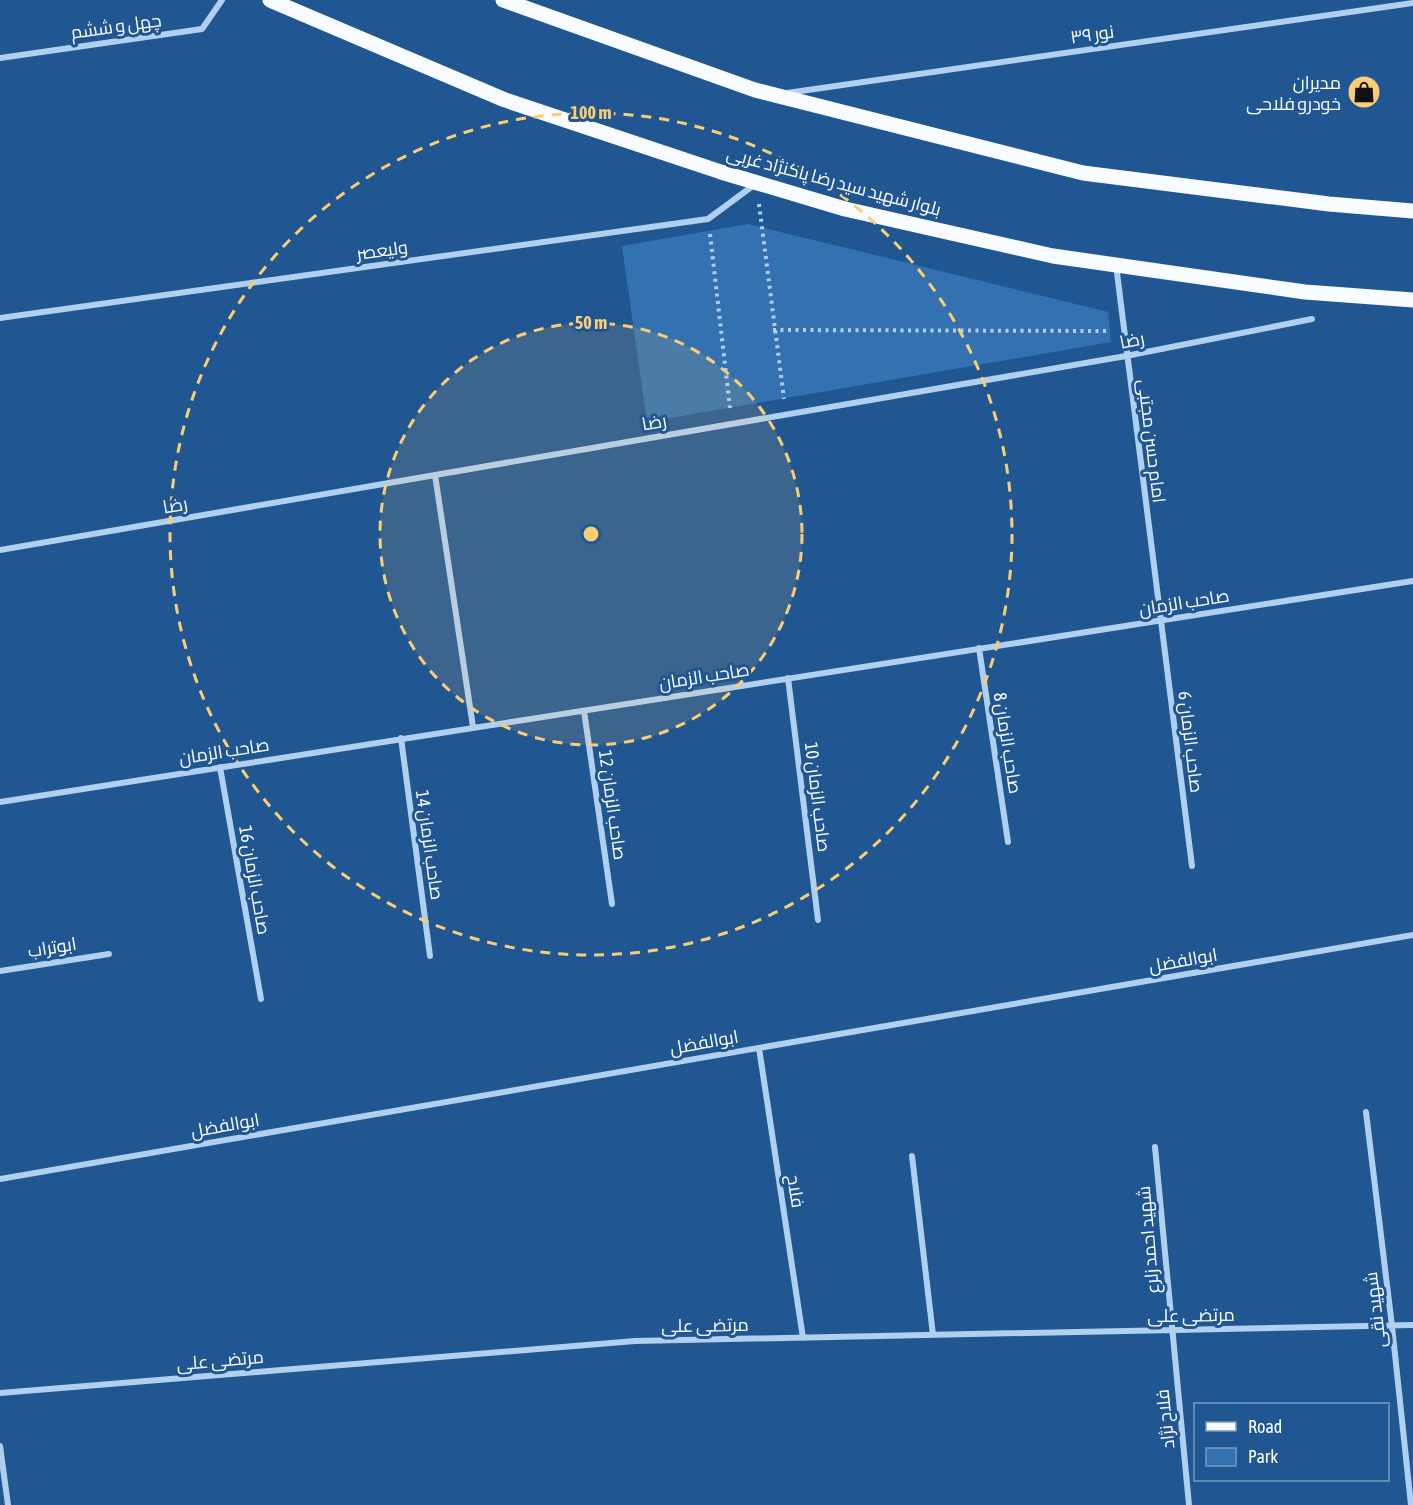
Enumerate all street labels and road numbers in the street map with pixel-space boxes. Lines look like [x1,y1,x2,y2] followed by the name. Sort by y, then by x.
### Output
[69,9,163,45] street label: چهل و ششم
[1069,21,1115,48] street label: نور ۳۹
[724,142,944,222] street label: بلوار شهید سید رضا پاکنژاد غربی
[354,236,409,265] street label: ولیعصر
[1118,327,1146,354] street label: رضا
[1132,378,1170,504] street label: امام حسن مجتبی
[640,410,668,435] street label: رضا
[161,493,189,518] street label: رضا
[1137,584,1231,620] street label: صاحب الزمان
[657,658,751,694] street label: صاحب الزمان
[1173,690,1208,794] street label: صاحب الزمان 6
[989,691,1026,795] street label: صاحب الزمان 8
[177,733,271,769] street label: صاحب الزمان
[800,741,835,853] street label: صاحب الزمان 10
[594,749,631,861] street label: صاحب الزمان 12
[411,789,448,901] street label: صاحب الزمان 14
[234,824,275,936] street label: صاحب الزمان 16
[26,933,78,962] street label: ابوتراب
[1147,944,1219,977] street label: ابوالفضل
[668,1026,740,1059] street label: ابوالفضل
[189,1109,261,1142] street label: ابوالفضل
[781,1173,809,1209] street label: فلاح
[1133,1185,1165,1295] street label: شهید احمد زلرع
[1360,1271,1391,1349] street label: شهید نقی
[1147,1304,1235,1327] street label: مرتضی علی
[661,1314,749,1337] street label: مرتضی علی
[175,1346,265,1375] street label: مرتضی علی
[1151,1388,1181,1450] street label: فلاح نژاد

